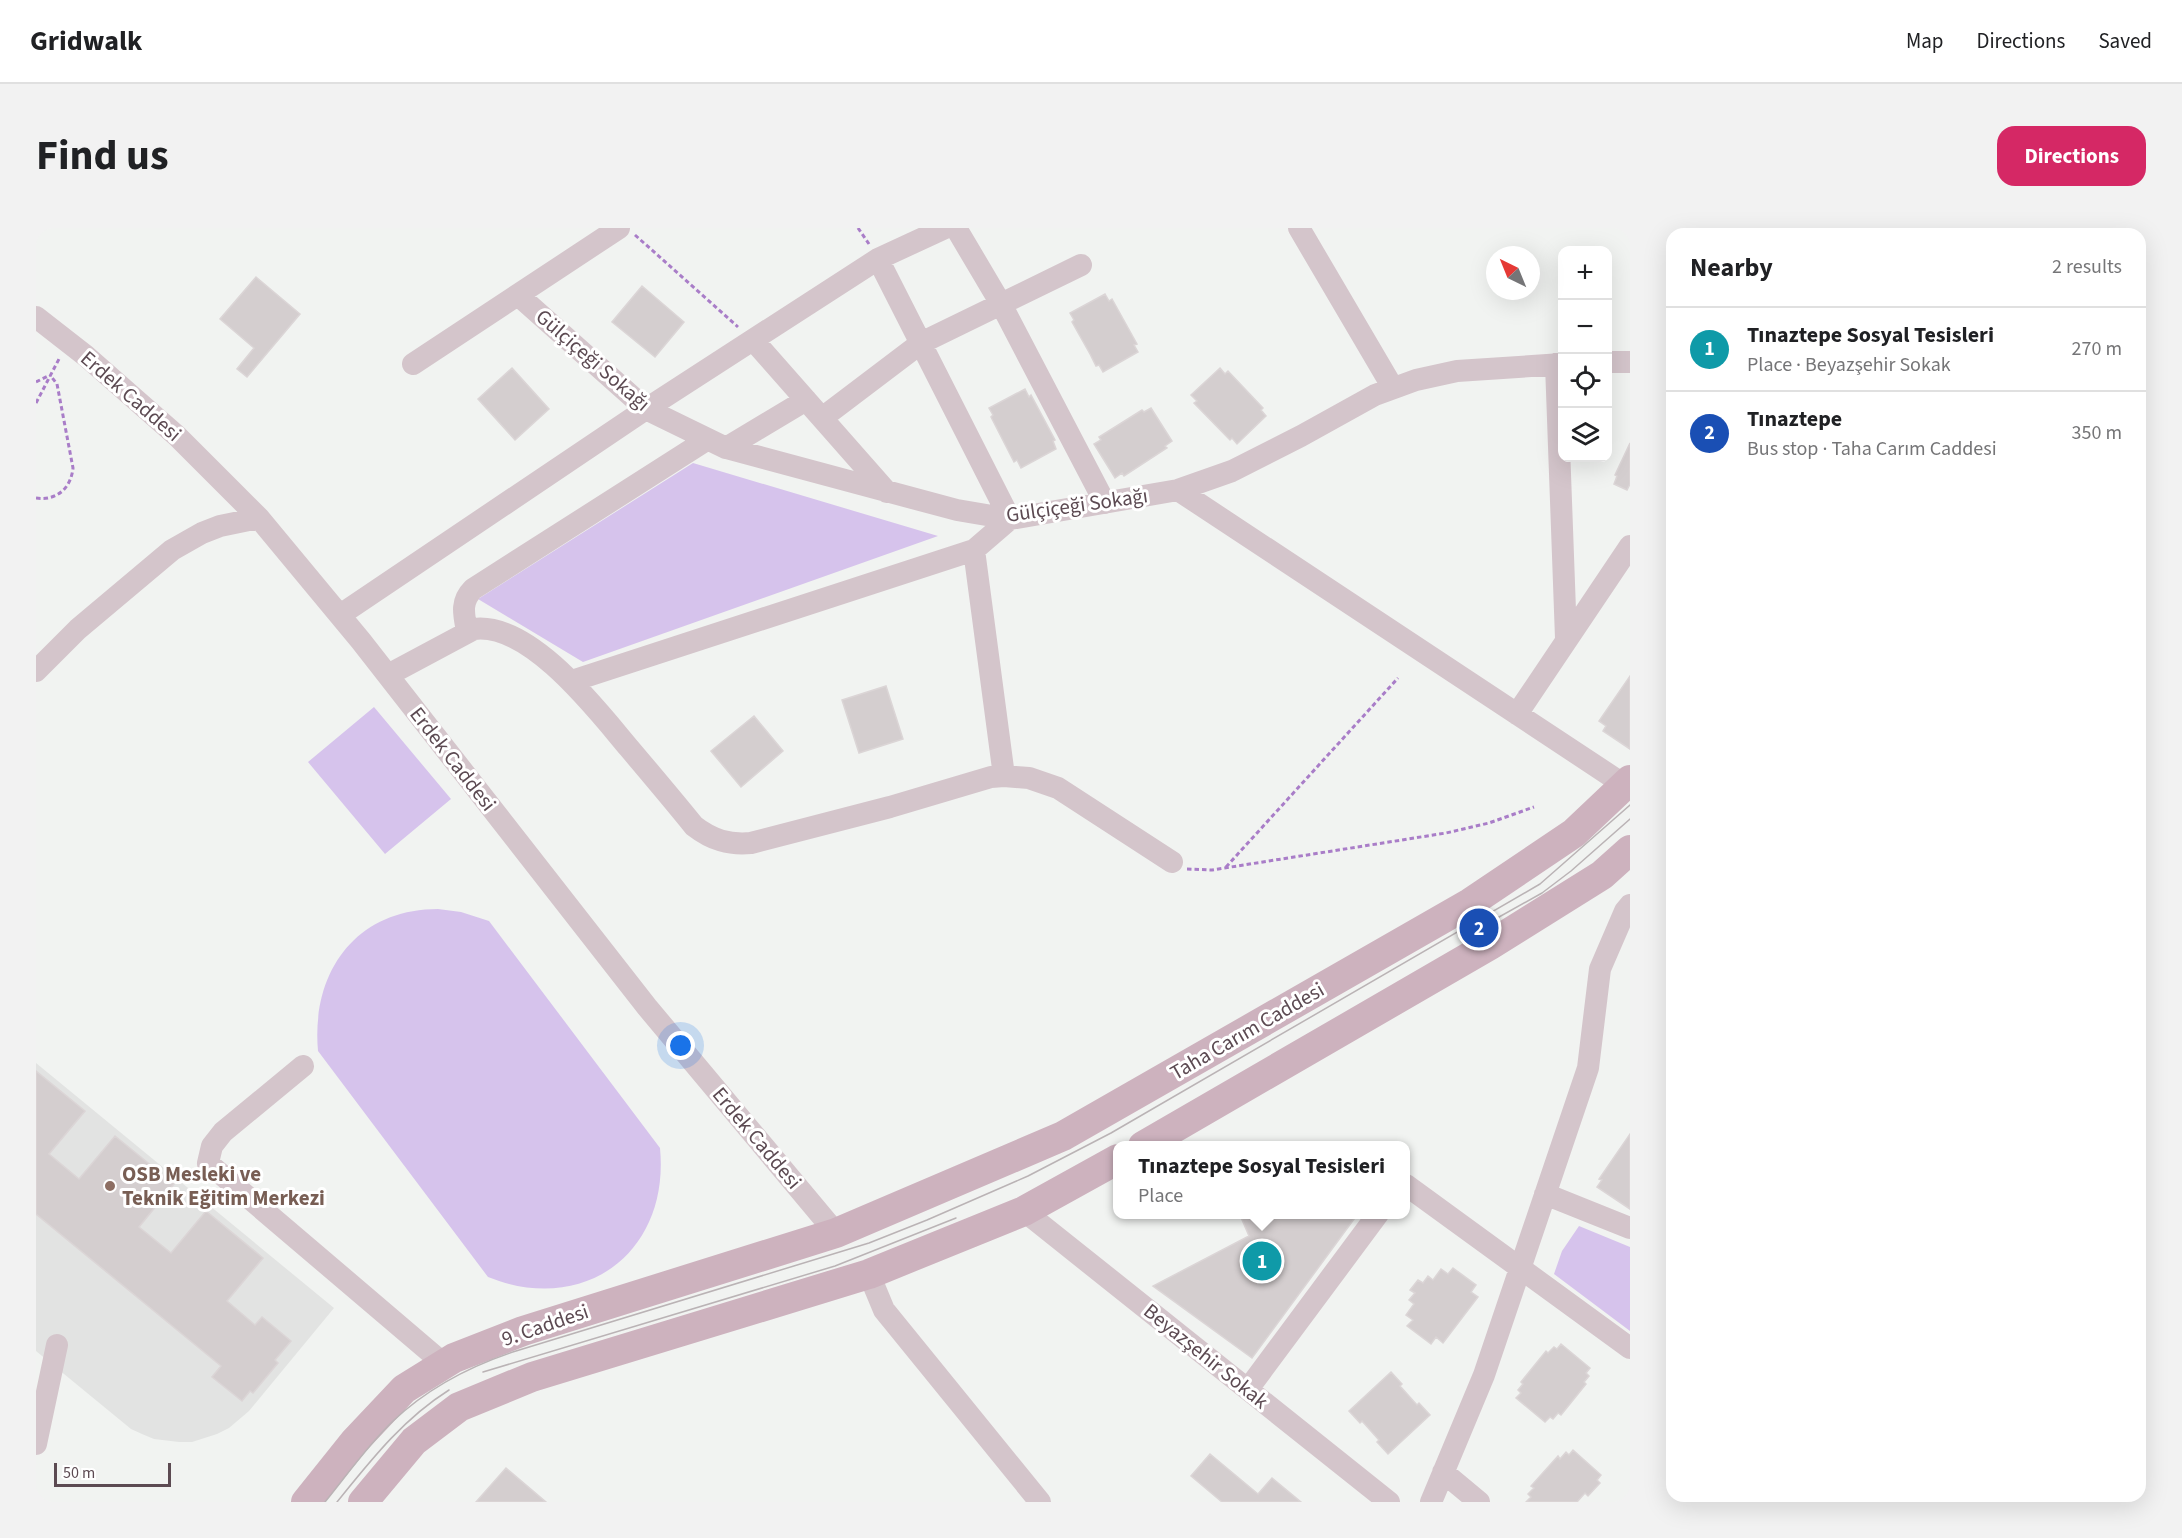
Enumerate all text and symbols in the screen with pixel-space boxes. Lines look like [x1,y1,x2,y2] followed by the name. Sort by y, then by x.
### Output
[30,21,142,61] text: Gridwalk
[1906,26,1944,56] text: Map
[1977,26,2065,56] text: Directions
[2098,26,2152,56] text: Saved
[36,126,169,186] text: Find us
[1997,126,2146,186] button: Directions
[1486,246,1540,300] north arrow
[1558,246,1612,462] map controls
[1558,246,1612,300] button: +
[1690,249,1773,286] text: Nearby
[2052,253,2122,281] text: 2 results
[1558,300,1612,354] button: −
[529,302,657,418] street label: Gülçiçeği Sokağı
[1747,319,1994,351] text: Tınaztepe Sosyal Tesisleri
[1704,335,1715,363] text: 1
[2072,335,2122,363] text: 270 m
[74,344,188,448] street label: Erdek Caddesi
[1747,351,1951,379] text: Place · Beyazşehir Sokak
[1558,354,1612,408] button: locate
[1747,403,1842,435] text: Tınaztepe
[1558,408,1612,462] button: layers
[1704,419,1715,447] text: 2
[2072,419,2122,447] text: 350 m
[1747,435,1997,463] text: Bus stop · Taha Carım Caddesi
[1004,480,1150,530] street label: Gülçiçeği Sokağı
[403,700,503,818] street label: Erdek Caddesi
[1460,906,1498,950] pin: 2
[1164,975,1330,1087] street label: Taha Carım Caddesi
[666,1031,695,1060] your location
[705,1080,809,1196] street label: Erdek Caddesi
[1113,1141,1410,1219] popup
[1138,1150,1385,1182] text: Tınaztepe Sosyal Tesisleri
[122,1159,325,1213] place label: OSB Mesleki ve Teknik Eğitim Merkezi
[103,1179,117,1193] marker: OSB Mesleki ve Teknik Eğitim Merkezi
[1138,1182,1183,1210] text: Place
[1242,1238,1282,1284] pin: 1
[498,1296,592,1354] street label: 9. Caddesi
[1137,1296,1275,1416] street label: Beyazşehir Sokak
[54,1460,171,1488] scale bar
[63,1462,95,1484] text: 50 m

